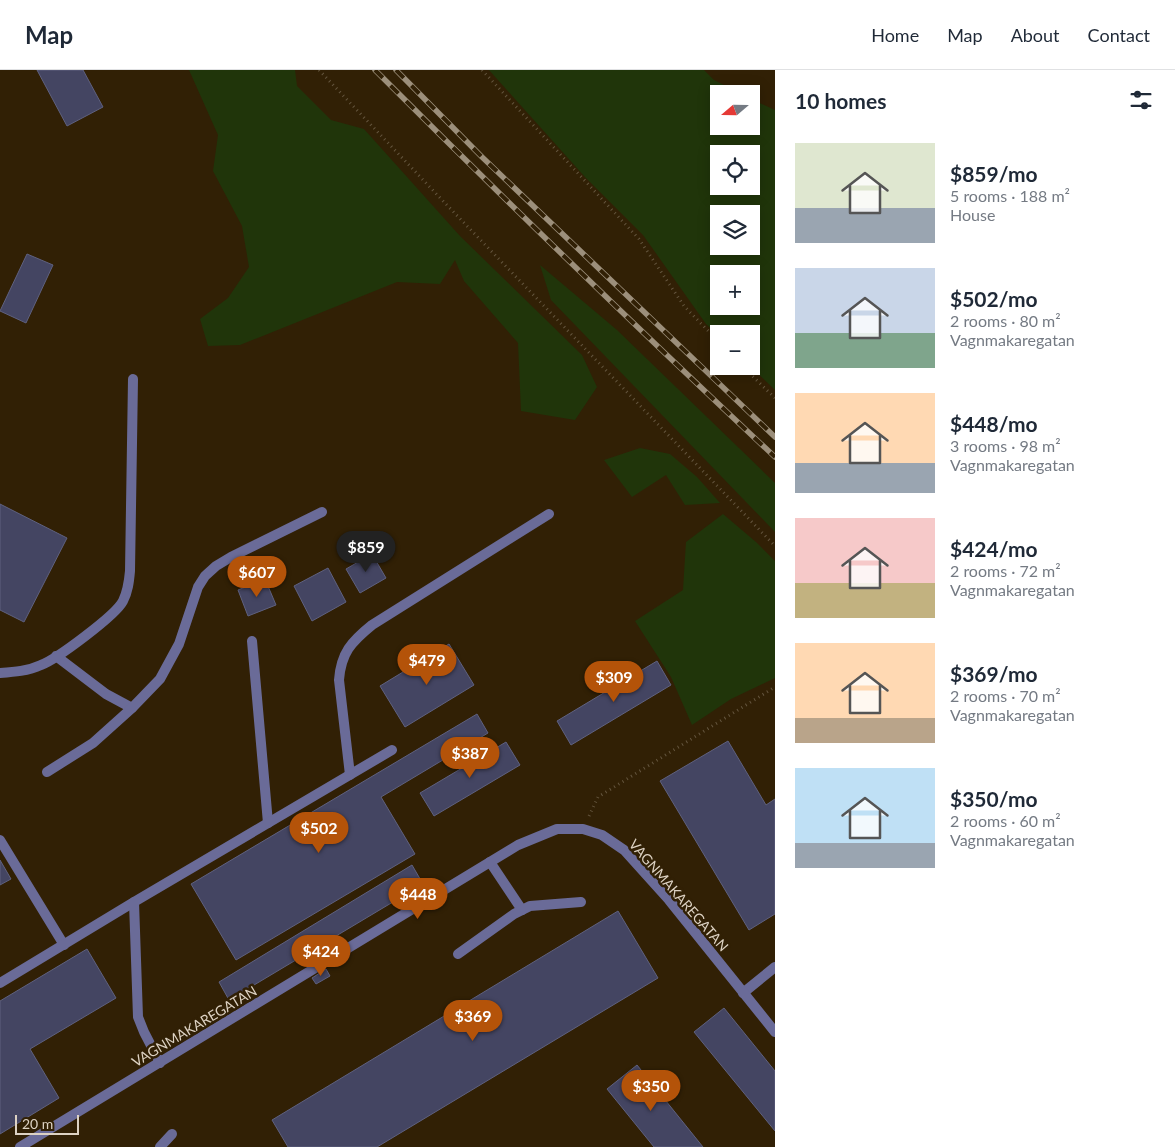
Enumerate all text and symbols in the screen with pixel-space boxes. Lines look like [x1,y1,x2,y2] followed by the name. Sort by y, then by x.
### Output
[25,20,73,49] text: Map
[871,24,919,46] text: Home
[947,24,983,46] text: Map
[1011,24,1060,46] text: About
[1088,24,1150,46] text: Contact
[710,85,760,135] north arrow
[710,85,760,375] map controls
[1127,86,1155,114] icon: filters
[795,88,886,113] text: 10 homes
[710,145,760,195] button: locate
[950,161,1038,186] text: $859/mo
[835,163,895,223] icon: home
[950,186,1070,205] text: 5 rooms · 188 m²
[710,205,760,255] button: layers
[950,205,995,224] text: House
[710,265,760,315] button: +
[950,286,1038,311] text: $502/mo
[835,288,895,348] icon: home
[950,311,1061,330] text: 2 rooms · 80 m²
[710,325,760,375] button: −
[950,330,1075,349] text: Vagnmakaregatan
[950,411,1038,436] text: $448/mo
[835,413,895,473] icon: home
[950,436,1061,455] text: 3 rooms · 98 m²
[950,455,1075,474] text: Vagnmakaregatan
[336,530,396,573] pin: $859
[950,536,1038,561] text: $424/mo
[347,537,385,556] text: $859
[835,538,895,598] icon: home
[227,556,287,598] pin: $607
[950,561,1061,580] text: 2 rooms · 72 m²
[238,562,276,581] text: $607
[950,580,1075,599] text: Vagnmakaregatan
[397,644,457,686] pin: $479
[408,650,446,669] text: $479
[584,660,644,703] pin: $309
[950,661,1038,686] text: $369/mo
[835,663,895,723] icon: home
[595,667,633,686] text: $309
[950,686,1061,705] text: 2 rooms · 70 m²
[950,705,1075,724] text: Vagnmakaregatan
[440,736,500,779] pin: $387
[451,743,489,762] text: $387
[950,786,1038,811] text: $350/mo
[835,788,895,848] icon: home
[950,811,1061,830] text: 2 rooms · 60 m²
[289,812,349,854] pin: $502
[300,818,338,837] text: $502
[950,830,1075,849] text: Vagnmakaregatan
[626,836,732,954] street label: VAGNMAKAREGATAN
[388,878,448,920] pin: $448
[399,884,437,903] text: $448
[291,934,351,977] pin: $424
[302,941,340,960] text: $424
[128,982,260,1070] street label: VAGNMAKAREGATAN
[443,1000,503,1042] pin: $369
[454,1006,492,1025] text: $369
[621,1070,681,1112] pin: $350
[632,1076,670,1095] text: $350
[15,1112,79,1135] scale bar
[22,1115,53,1132] text: 20 m

